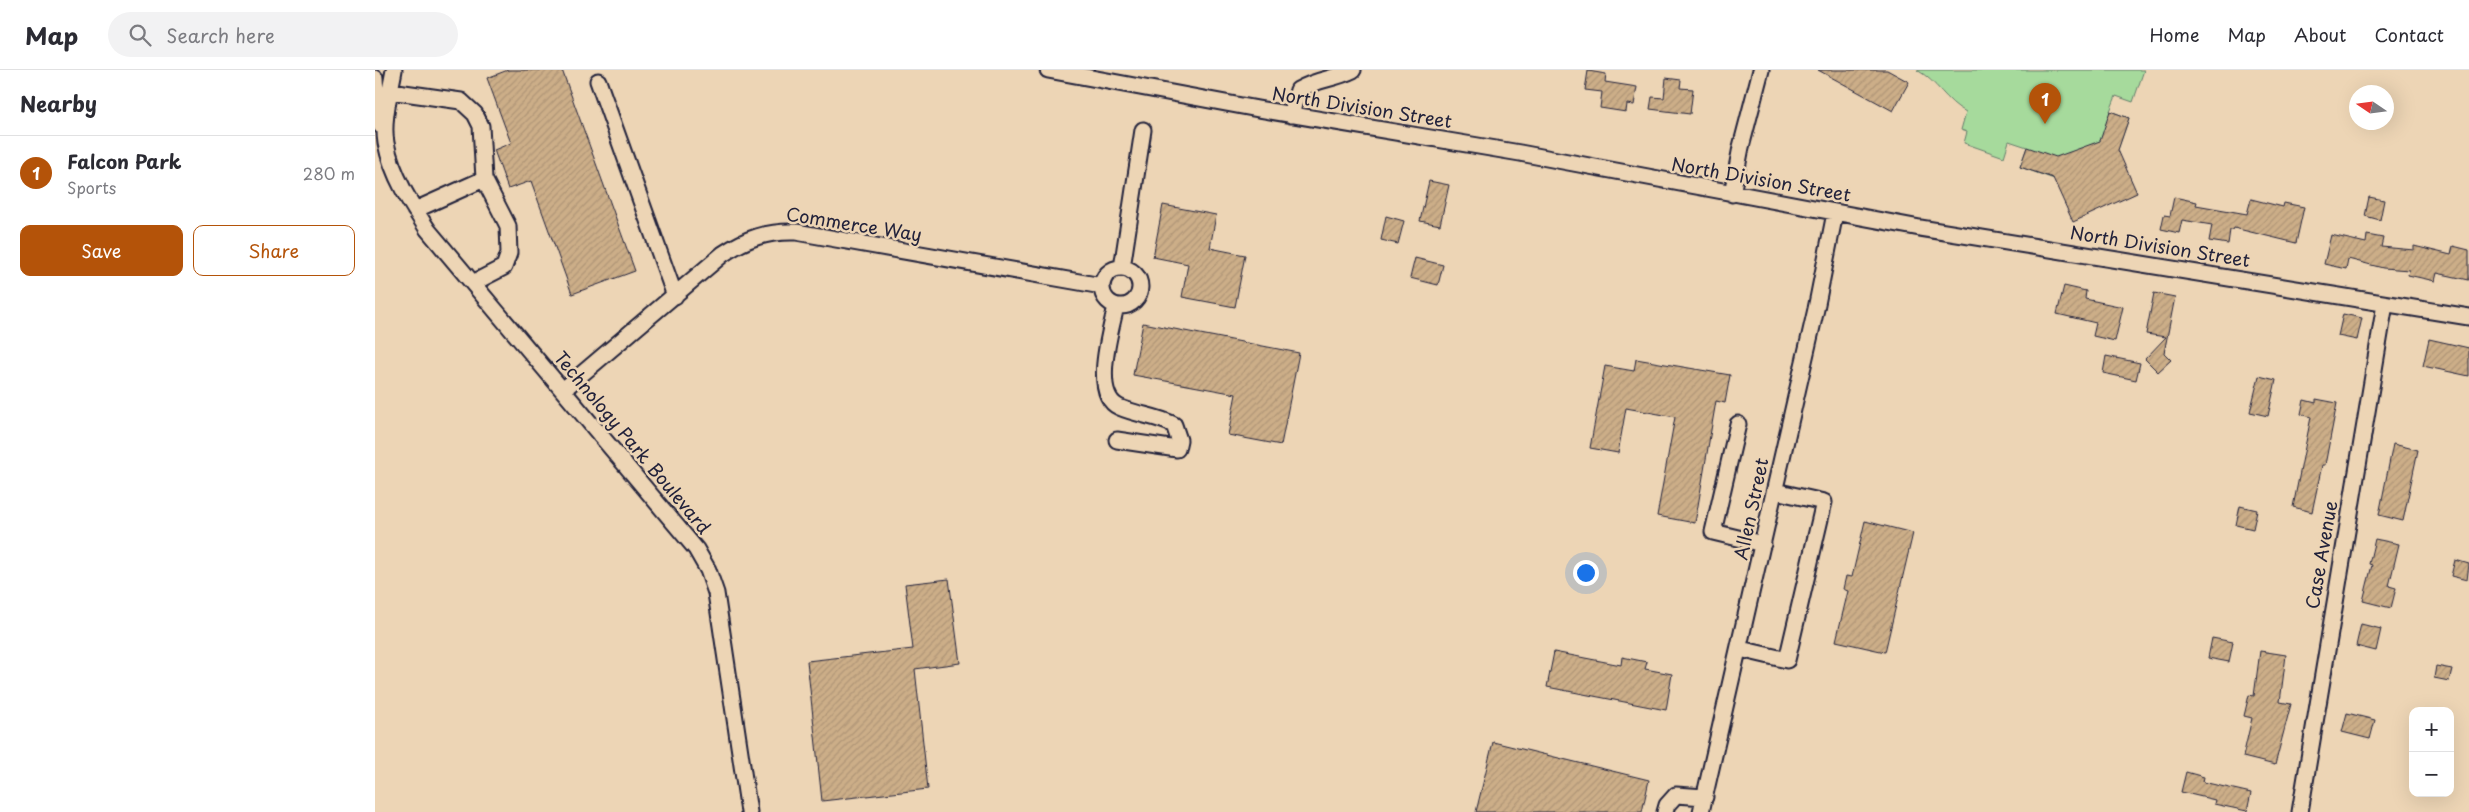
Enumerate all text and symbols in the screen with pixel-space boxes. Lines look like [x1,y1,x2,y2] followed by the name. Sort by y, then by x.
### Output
[108,12,458,57] search box
[25,17,78,53] text: Map
[126,21,154,49] icon: search
[166,21,275,49] text: Search here
[2149,21,2199,48] text: Home
[2227,21,2266,48] text: Map
[2294,21,2346,48] text: About
[2374,21,2444,48] text: Contact
[1270,79,1454,134] street label: North Division Street
[2029,83,2061,124] pin: 1
[2349,85,2394,130] north arrow
[20,87,97,119] text: Nearby
[67,147,181,175] text: Falcon Park
[1669,149,1853,208] street label: North Division Street
[32,161,40,185] text: 1
[303,161,355,185] text: 280 m
[67,175,116,199] text: Sports
[784,199,924,248] street label: Commerce Way
[2068,218,2252,273] street label: North Division Street
[20,225,183,276] button: Save
[193,225,355,276] button: Share
[549,345,718,539] street label: Technology Park Boulevard
[1727,455,1775,562] street label: Allen Street
[2298,498,2343,611] street label: Case Avenue
[1573,560,1599,586] your location
[2409,707,2454,797] map controls
[2409,707,2454,752] button: +
[2409,752,2454,797] button: −

